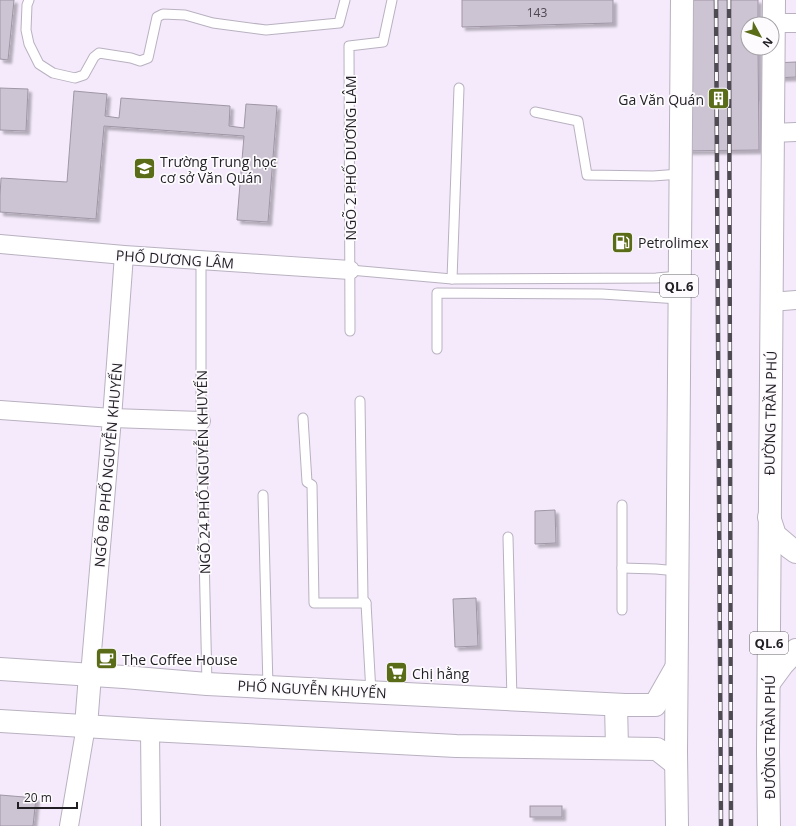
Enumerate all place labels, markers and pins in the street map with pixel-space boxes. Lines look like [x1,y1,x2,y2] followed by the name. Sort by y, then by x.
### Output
[706,86,732,112] building icon: Ga Văn Quán
[618,90,704,109] place label: Ga Văn Quán
[160,152,277,187] place label: Trường Trung học cơ sở Văn Quán
[132,156,158,182] school or university icon: Trường Trung học cơ sở Văn Quán
[610,229,636,255] fuel station icon: Petrolimex
[638,233,709,252] place label: Petrolimex
[94,646,120,672] cafe icon: The Coffee House
[122,650,238,669] place label: The Coffee House
[384,660,410,686] supermarket icon: Chị hằng
[412,664,470,683] place label: Chị hằng

